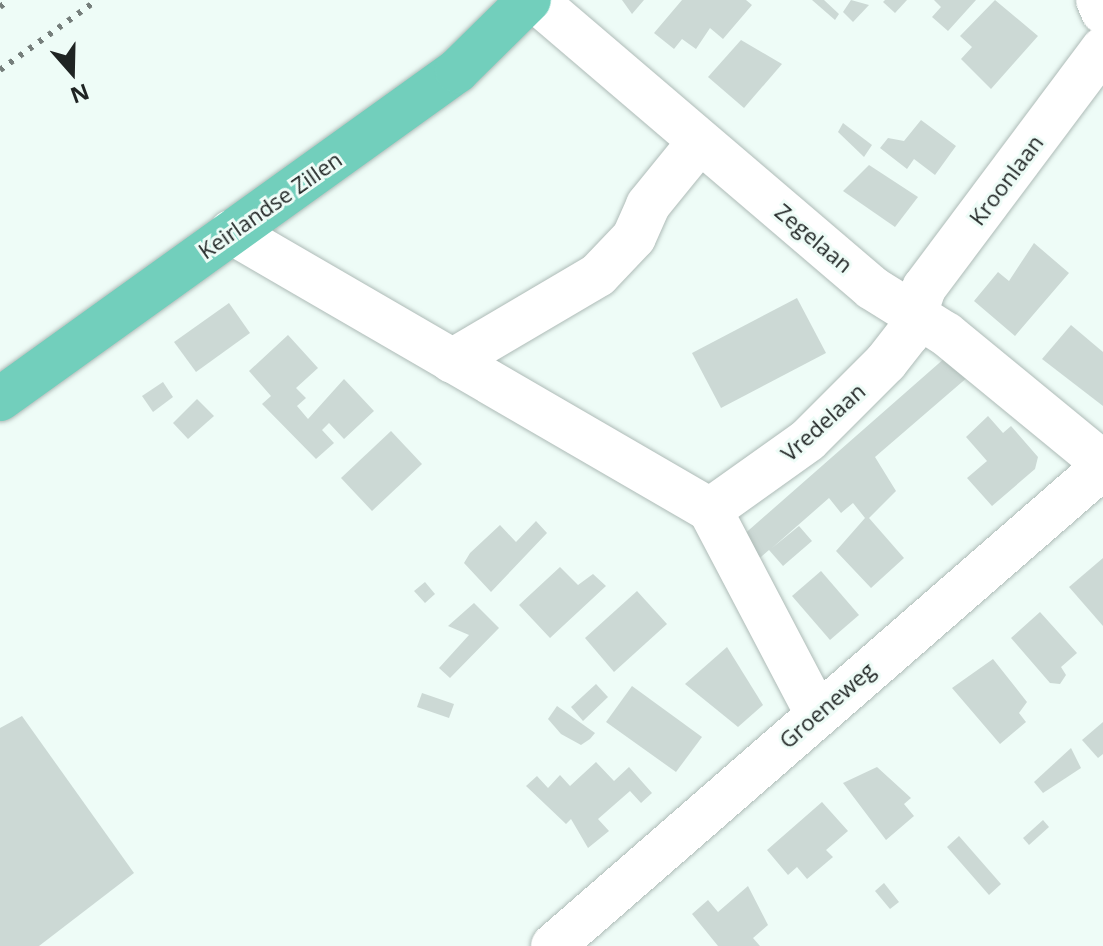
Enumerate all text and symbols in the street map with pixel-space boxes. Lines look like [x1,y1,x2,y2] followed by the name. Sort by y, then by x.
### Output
[32,32,112,112] north arrow
[67,77,94,112] text: N
[964,130,1048,230] street label: Kroonlaan
[193,146,347,264] street label: Keirlandse Zillen
[770,198,858,278] street label: Zegelaan
[776,377,870,467] street label: Vredelaan
[774,656,880,754] street label: Groeneweg

